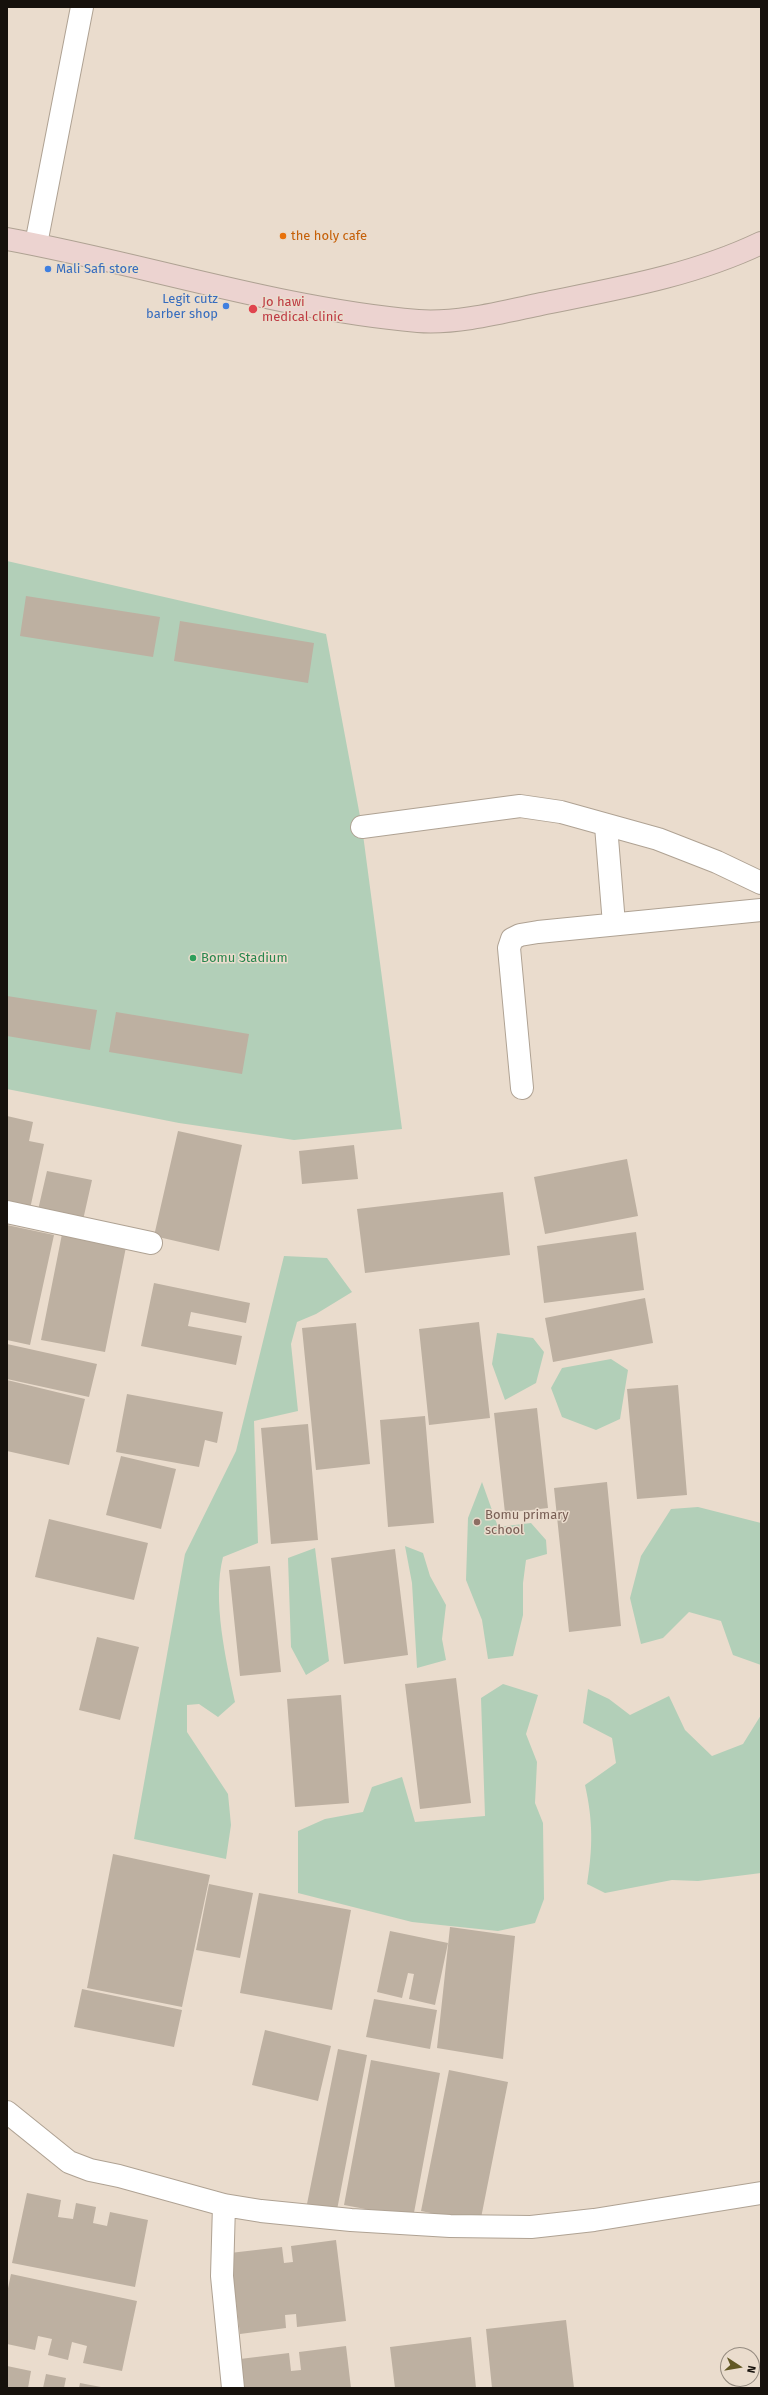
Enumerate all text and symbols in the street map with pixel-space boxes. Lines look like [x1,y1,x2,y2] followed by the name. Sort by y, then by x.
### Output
[291,228,367,244] place label: the holy cafe
[278,231,288,241] marker: the holy cafe
[56,261,139,277] place label: Mali Safi store
[43,264,53,274] marker: Mali Safi store
[146,291,218,322] place label: Legit cutz barber shop
[262,294,343,325] place label: Jo hawi medical clinic
[221,301,231,311] marker: Legit cutz barber shop
[247,303,259,315] marker: Jo hawi medical clinic
[201,950,288,966] place label: Bomu Stadium
[188,953,198,963] marker: Bomu Stadium
[485,1507,569,1538] place label: Bomu primary school
[472,1517,482,1527] marker: Bomu primary school
[720,2347,760,2387] north arrow
[744,2364,758,2374] text: N

